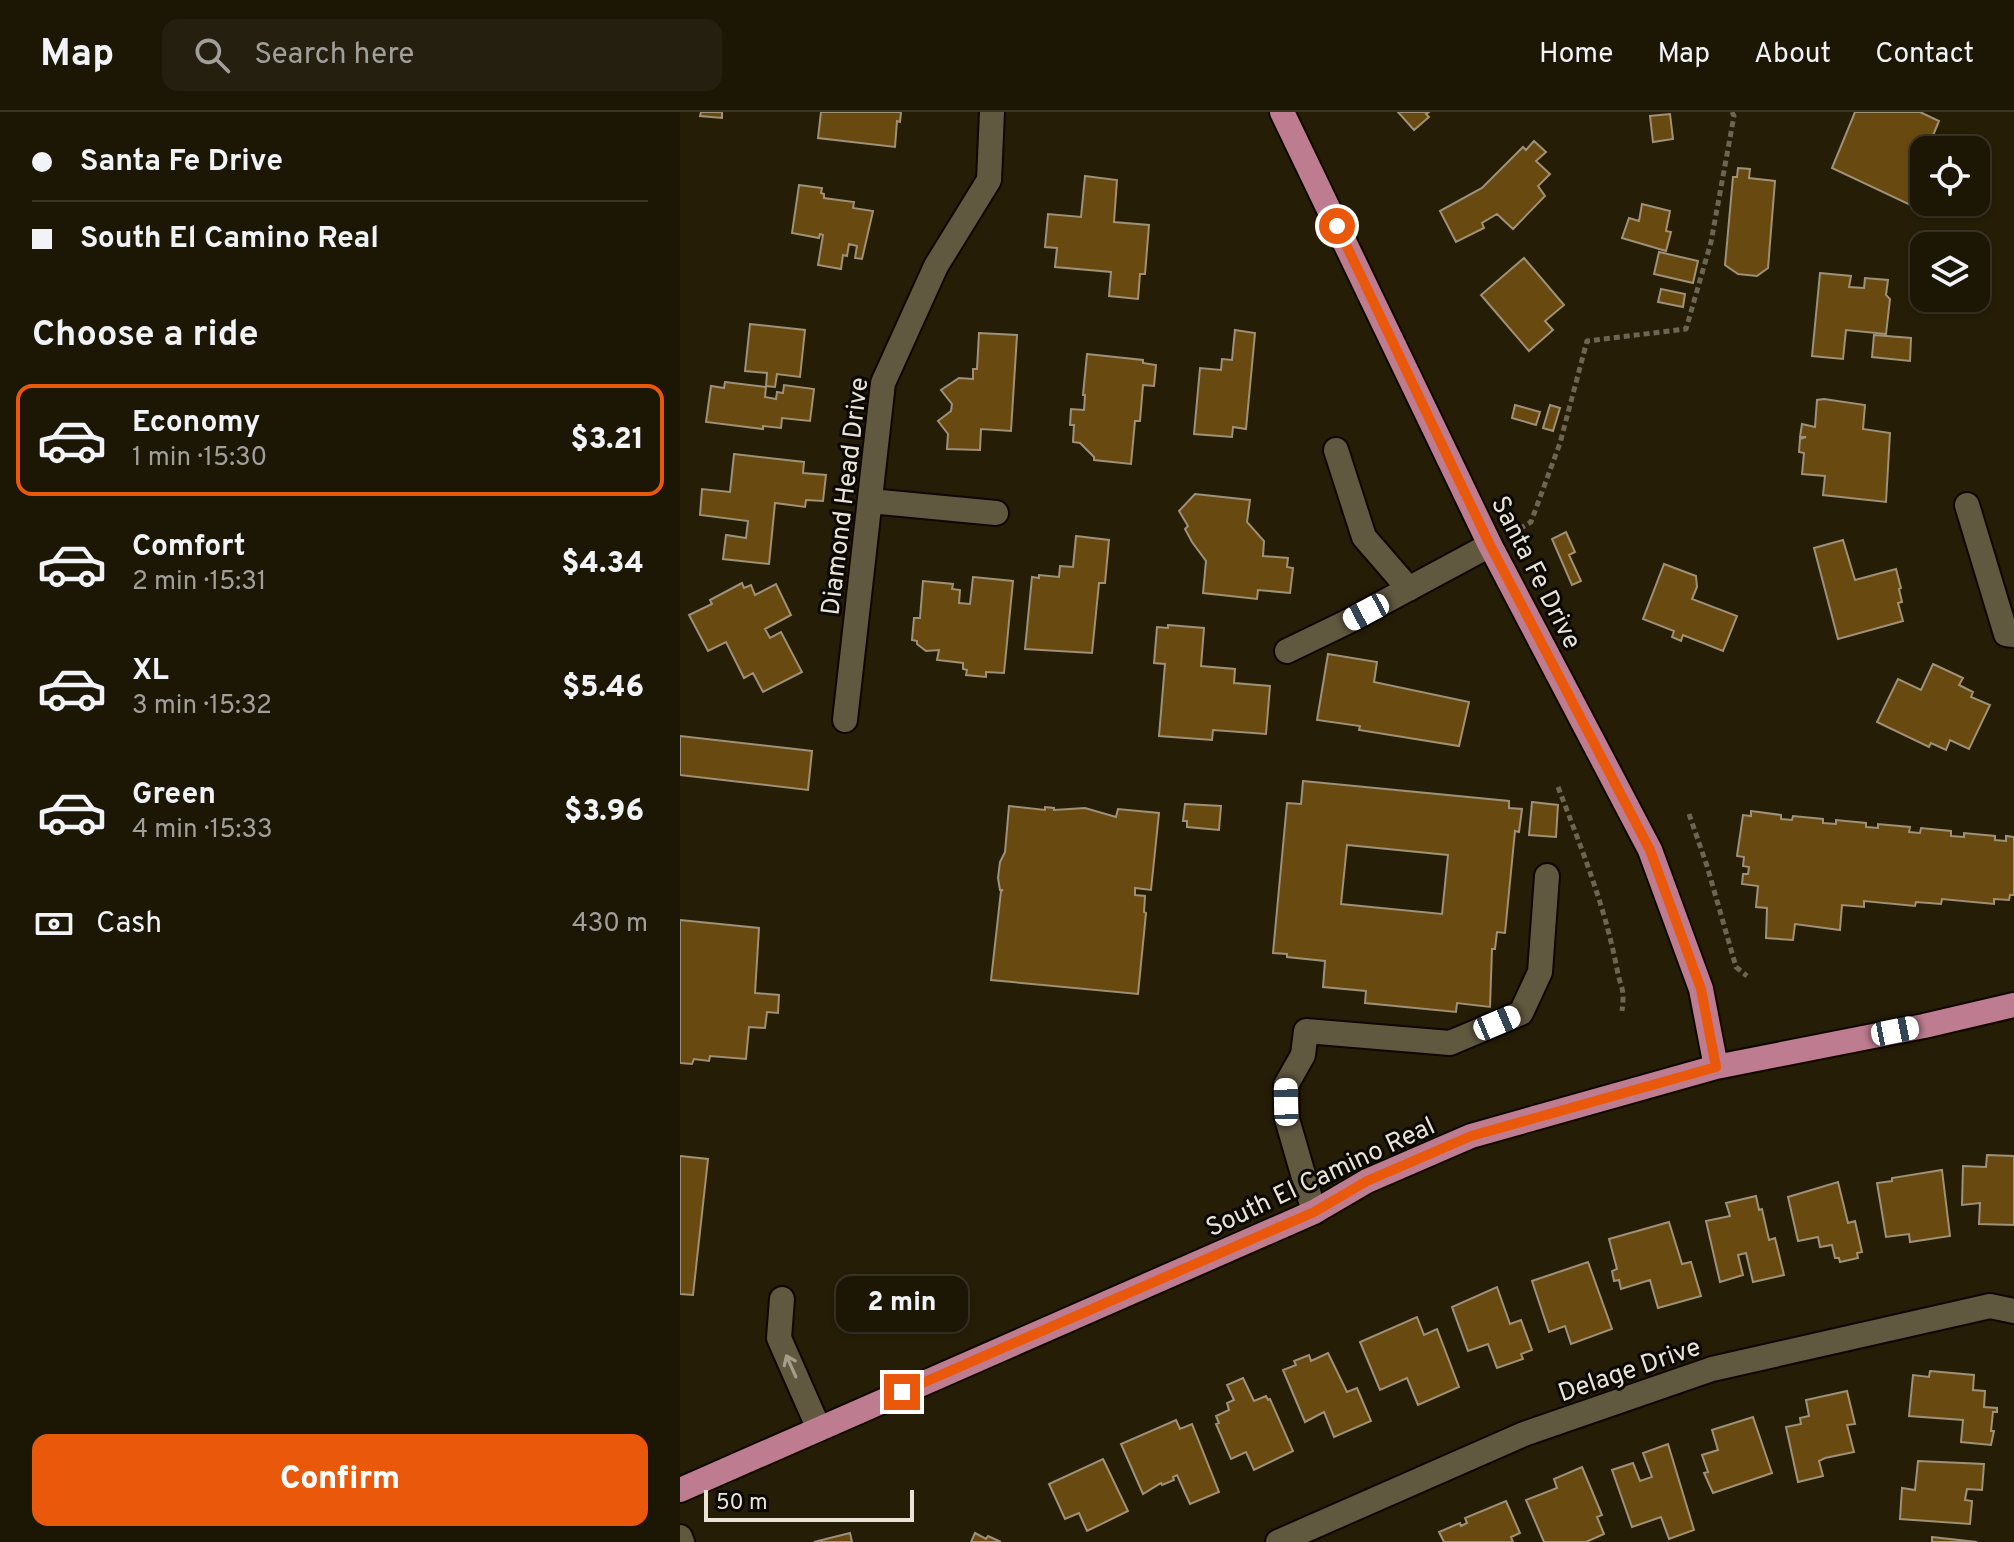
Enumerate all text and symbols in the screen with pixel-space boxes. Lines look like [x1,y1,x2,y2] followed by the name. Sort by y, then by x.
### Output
[162,19,722,91] search box
[40,31,114,80] text: Map
[190,33,234,77] icon: search
[254,37,414,74] text: Search here
[1539,37,1613,73] text: Home
[1657,37,1710,73] text: Map
[1754,37,1831,73] text: About
[1875,37,1974,73] text: Contact
[1910,136,1990,312] map controls
[1910,136,1990,216] button: locate
[80,144,283,181] text: Santa Fe Drive
[1319,208,1355,244] route start
[80,221,379,258] text: South El Camino Real
[1910,232,1990,312] button: layers
[32,313,258,359] text: Choose a ride
[816,375,877,617] street label: Diamond Head Drive
[36,404,108,476] icon: car
[132,405,260,442] text: Economy
[571,422,644,459] text: $3.21
[132,442,267,475] text: 1 min · 15:30
[1482,491,1587,655] street label: Santa Fe Drive
[36,528,108,600] icon: car
[132,529,245,566] text: Comfort
[561,546,644,583] text: $4.34
[132,566,267,599] text: 2 min · 15:31
[1339,590,1393,634] car
[36,652,108,724] icon: car
[132,653,169,690] text: XL
[562,670,644,707] text: $5.46
[132,690,272,723] text: 3 min · 15:32
[36,776,108,848] icon: car
[132,777,216,814] text: Green
[564,794,644,831] text: $3.96
[132,814,273,847] text: 4 min · 15:33
[32,902,76,946] icon: cash
[96,906,162,943] text: Cash
[572,908,648,941] text: 430 m
[1470,1003,1524,1043] car
[1869,1015,1921,1047] car
[1274,1078,1298,1126] car
[1201,1111,1441,1246] street label: South El Camino Real
[836,1276,968,1332] callout: 2 min
[868,1287,936,1320] text: 2 min
[1554,1332,1705,1411] street label: Delage Drive
[783,1354,798,1378] one-way arrow
[884,1374,920,1410] route end
[32,1434,648,1526] button: Confirm
[704,1486,914,1522] scale bar
[716,1490,768,1517] text: 50 m

